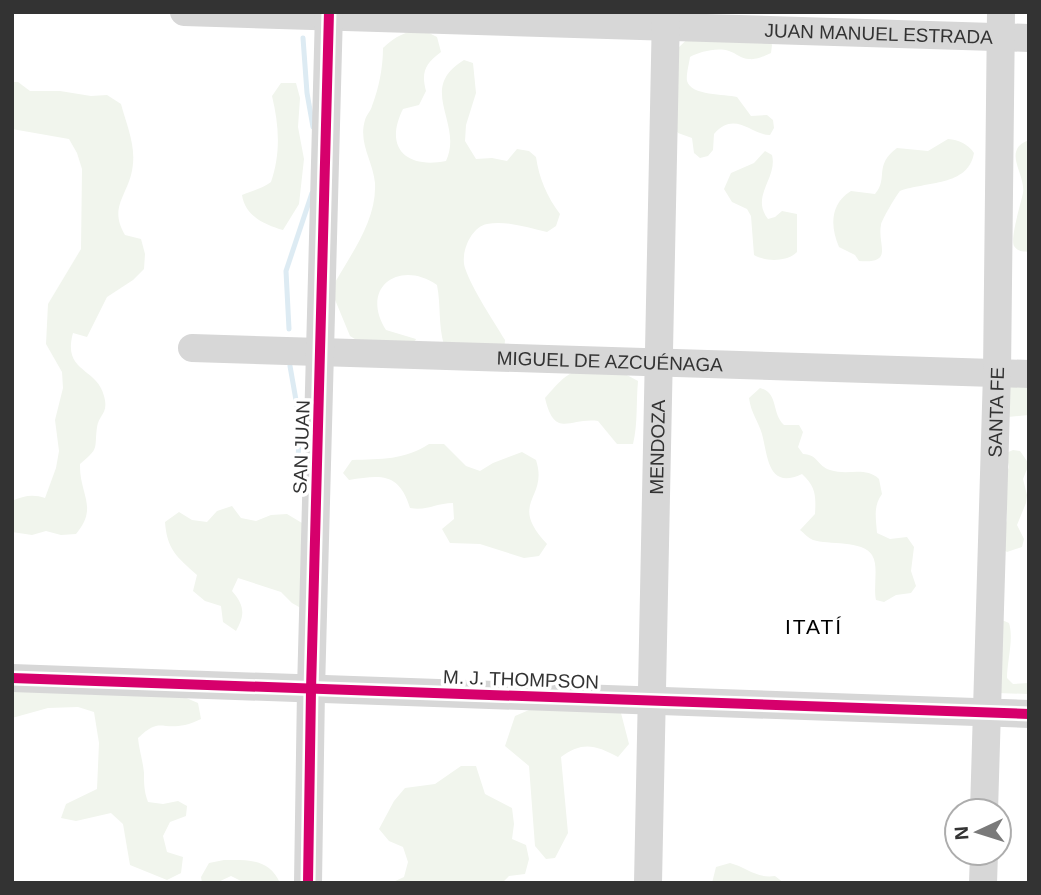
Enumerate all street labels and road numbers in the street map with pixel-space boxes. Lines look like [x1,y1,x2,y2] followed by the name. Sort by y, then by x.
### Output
[764,20,994,48] street label: JUAN MANUEL ESTRADA
[496,347,724,375] street label: MIGUEL DE AZCUÉNAGA
[984,367,1008,458] street label: SANTA FE
[646,399,669,495] street label: MENDOZA
[289,400,314,494] street label: SAN JUAN
[443,666,599,693] street label: M. J. THOMPSON

